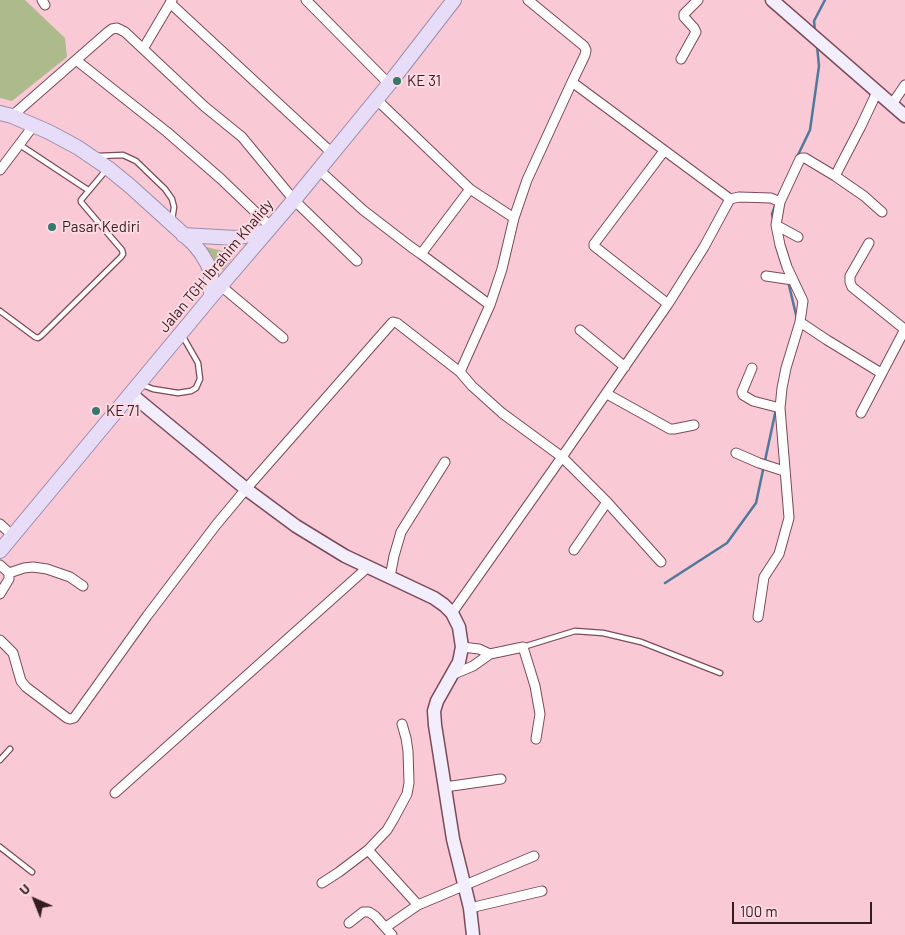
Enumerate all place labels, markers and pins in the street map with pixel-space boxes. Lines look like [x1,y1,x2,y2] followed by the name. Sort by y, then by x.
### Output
[407,72,441,90] place label: KE 31
[391,75,403,87] marker: KE 31
[62,218,140,236] place label: Pasar Kediri
[46,221,58,233] marker: Pasar Kediri
[106,402,140,420] place label: KE 71
[90,405,102,417] marker: KE 71

